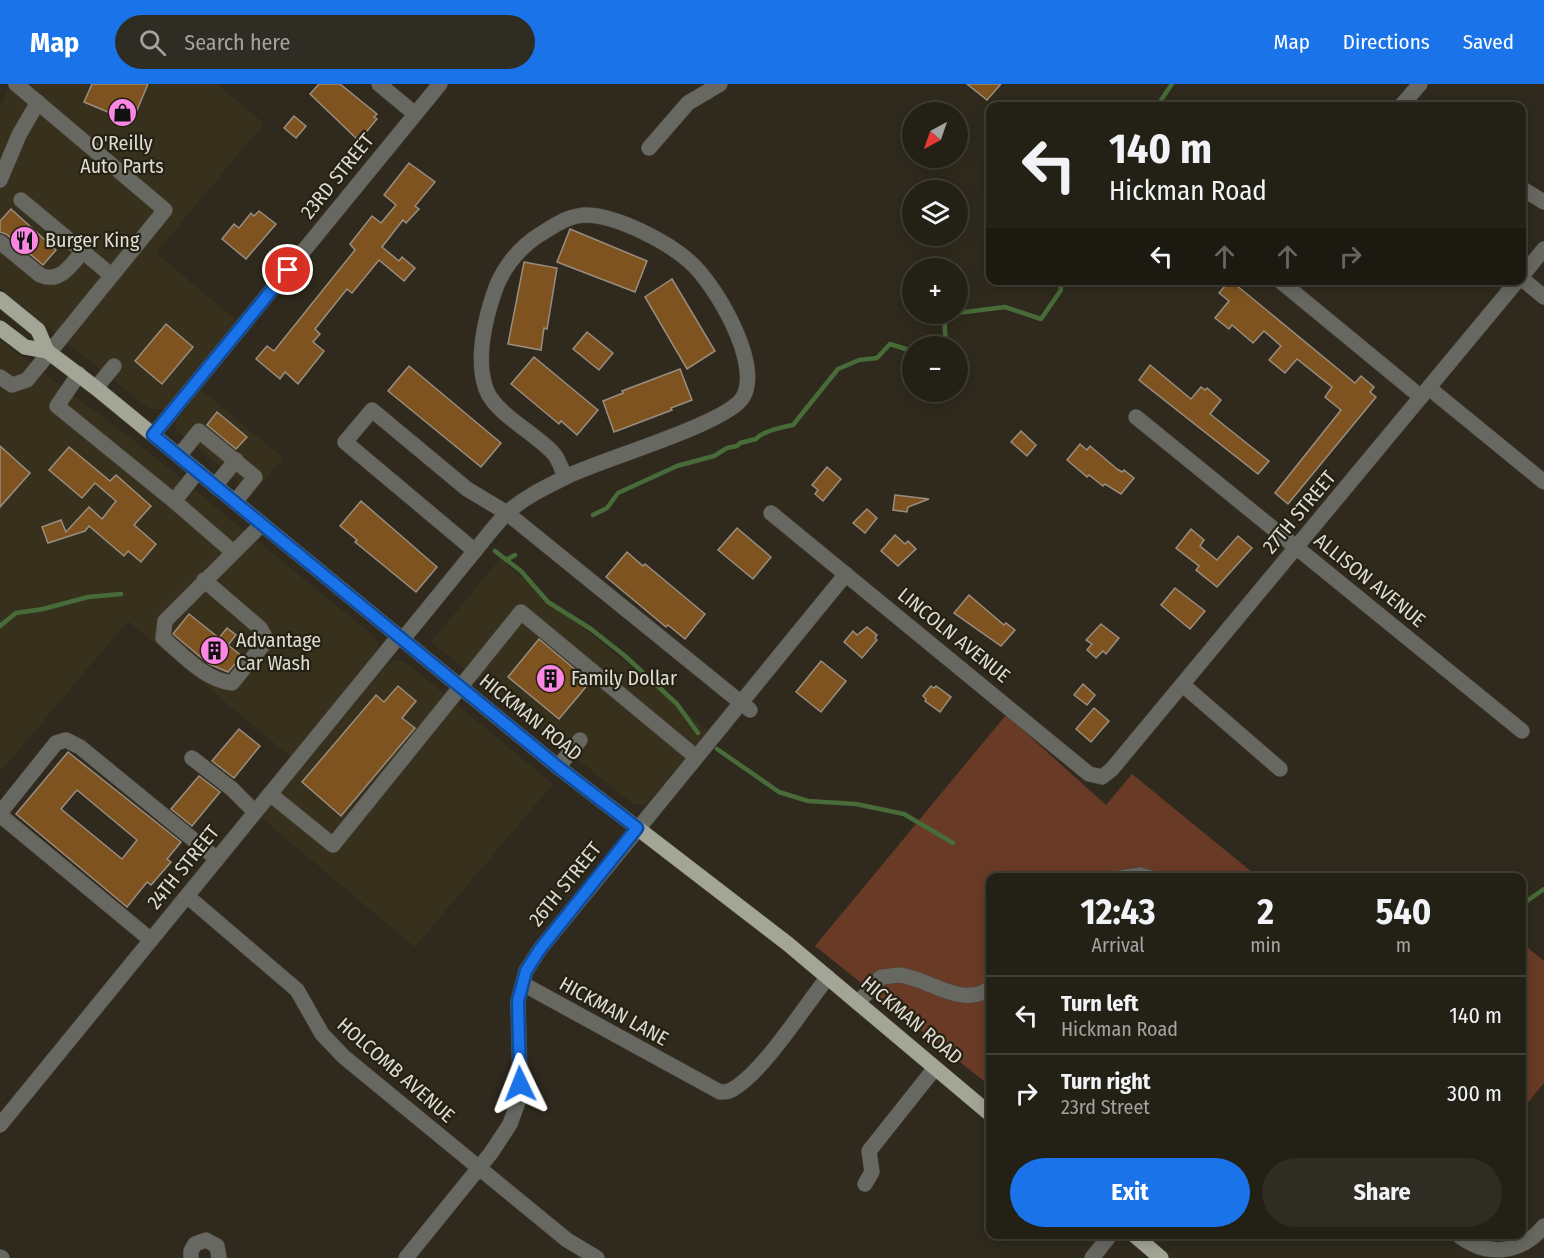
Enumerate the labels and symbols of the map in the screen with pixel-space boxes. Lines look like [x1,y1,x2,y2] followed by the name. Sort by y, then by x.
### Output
[106,96,138,128] shop icon: O'Reilly Auto Parts
[902,102,968,168] north arrow
[295,128,379,223] street label: 23RD STREET
[80,131,164,178] place label: O'Reilly Auto Parts
[8,224,40,256] restaurant icon: Burger King
[45,228,140,252] place label: Burger King
[262,244,313,295] pin
[1257,465,1341,558] street label: 27TH STREET
[1310,528,1430,632] street label: ALLISON AVENUE
[893,582,1015,688] street label: LINCOLN AVENUE
[236,628,321,675] place label: Advantage Car Wash
[199,635,231,667] building icon: Advantage Car Wash
[534,662,566,694] building icon: Family Dollar
[571,666,677,690] place label: Family Dollar
[475,668,587,766] street label: HICKMAN ROAD
[142,820,225,914] street label: 24TH STREET
[524,836,607,931] street label: 26TH STREET
[555,971,673,1051] street label: HICKMAN LANE
[856,971,968,1069] street label: HICKMAN ROAD
[332,1012,460,1128] street label: HOLCOMB AVENUE
[488,1052,552,1116] position arrow

